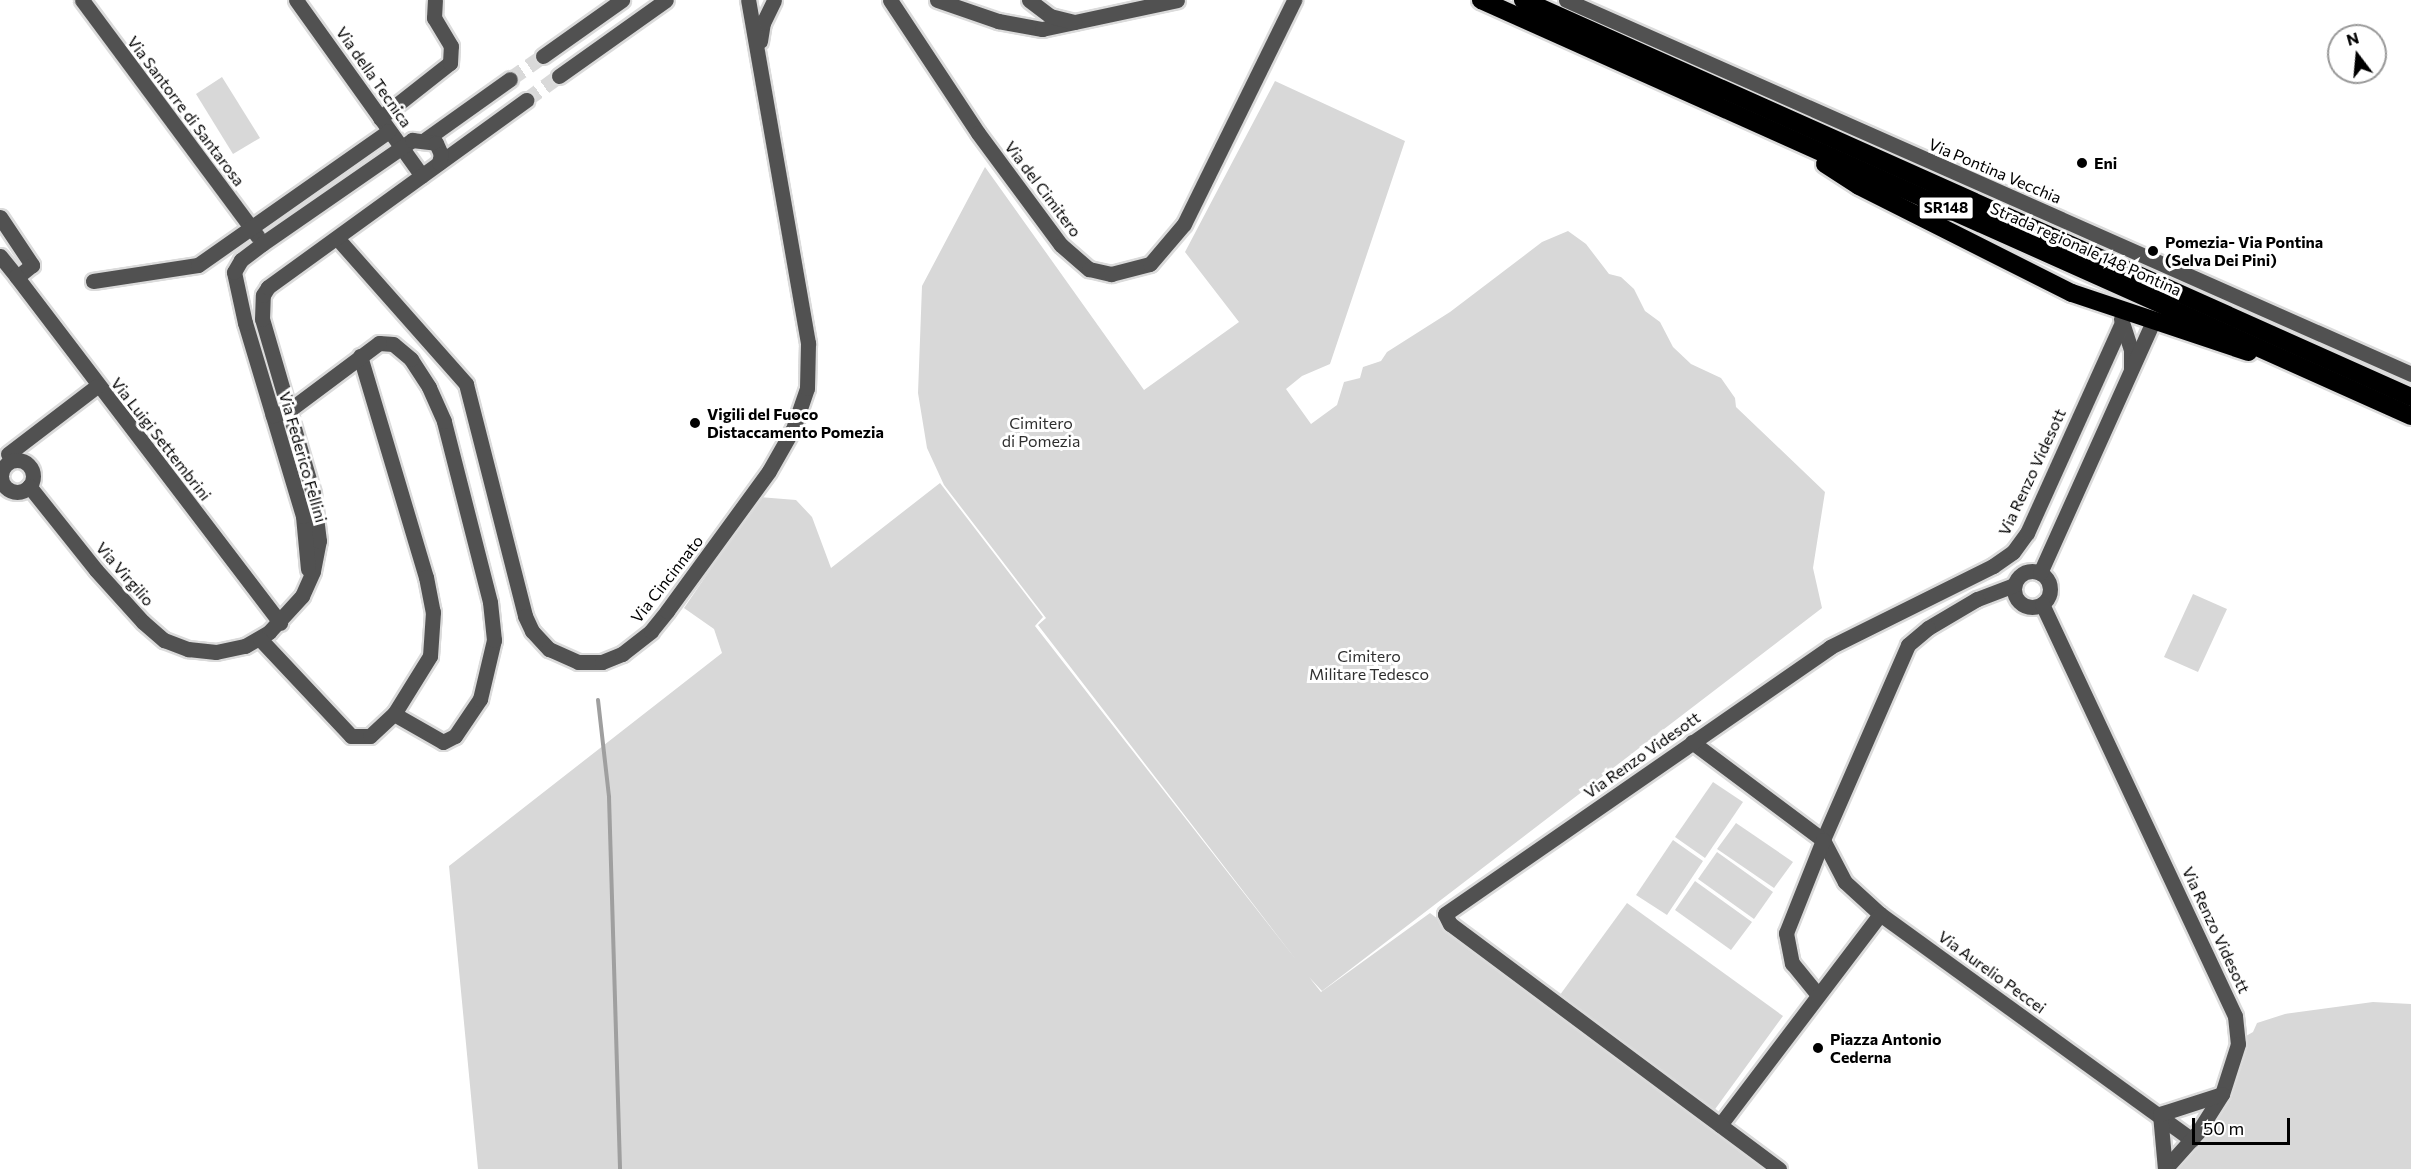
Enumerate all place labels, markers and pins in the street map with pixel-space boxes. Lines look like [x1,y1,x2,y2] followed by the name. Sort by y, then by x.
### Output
[2094,153,2117,173] place label: Eni
[2075,156,2089,170] marker: Eni
[2165,232,2323,270] place label: Pomezia- Via Pontina (Selva Dei Pini)
[2146,244,2160,258] marker: Pomezia- Via Pontina (Selva Dei Pini)
[707,404,884,442] place label: Vigili del Fuoco Distaccamento Pomezia
[688,416,702,430] marker: Vigili del Fuoco Distaccamento Pomezia
[1830,1029,1942,1067] place label: Piazza Antonio Cederna
[1811,1041,1825,1055] marker: Piazza Antonio Cederna

